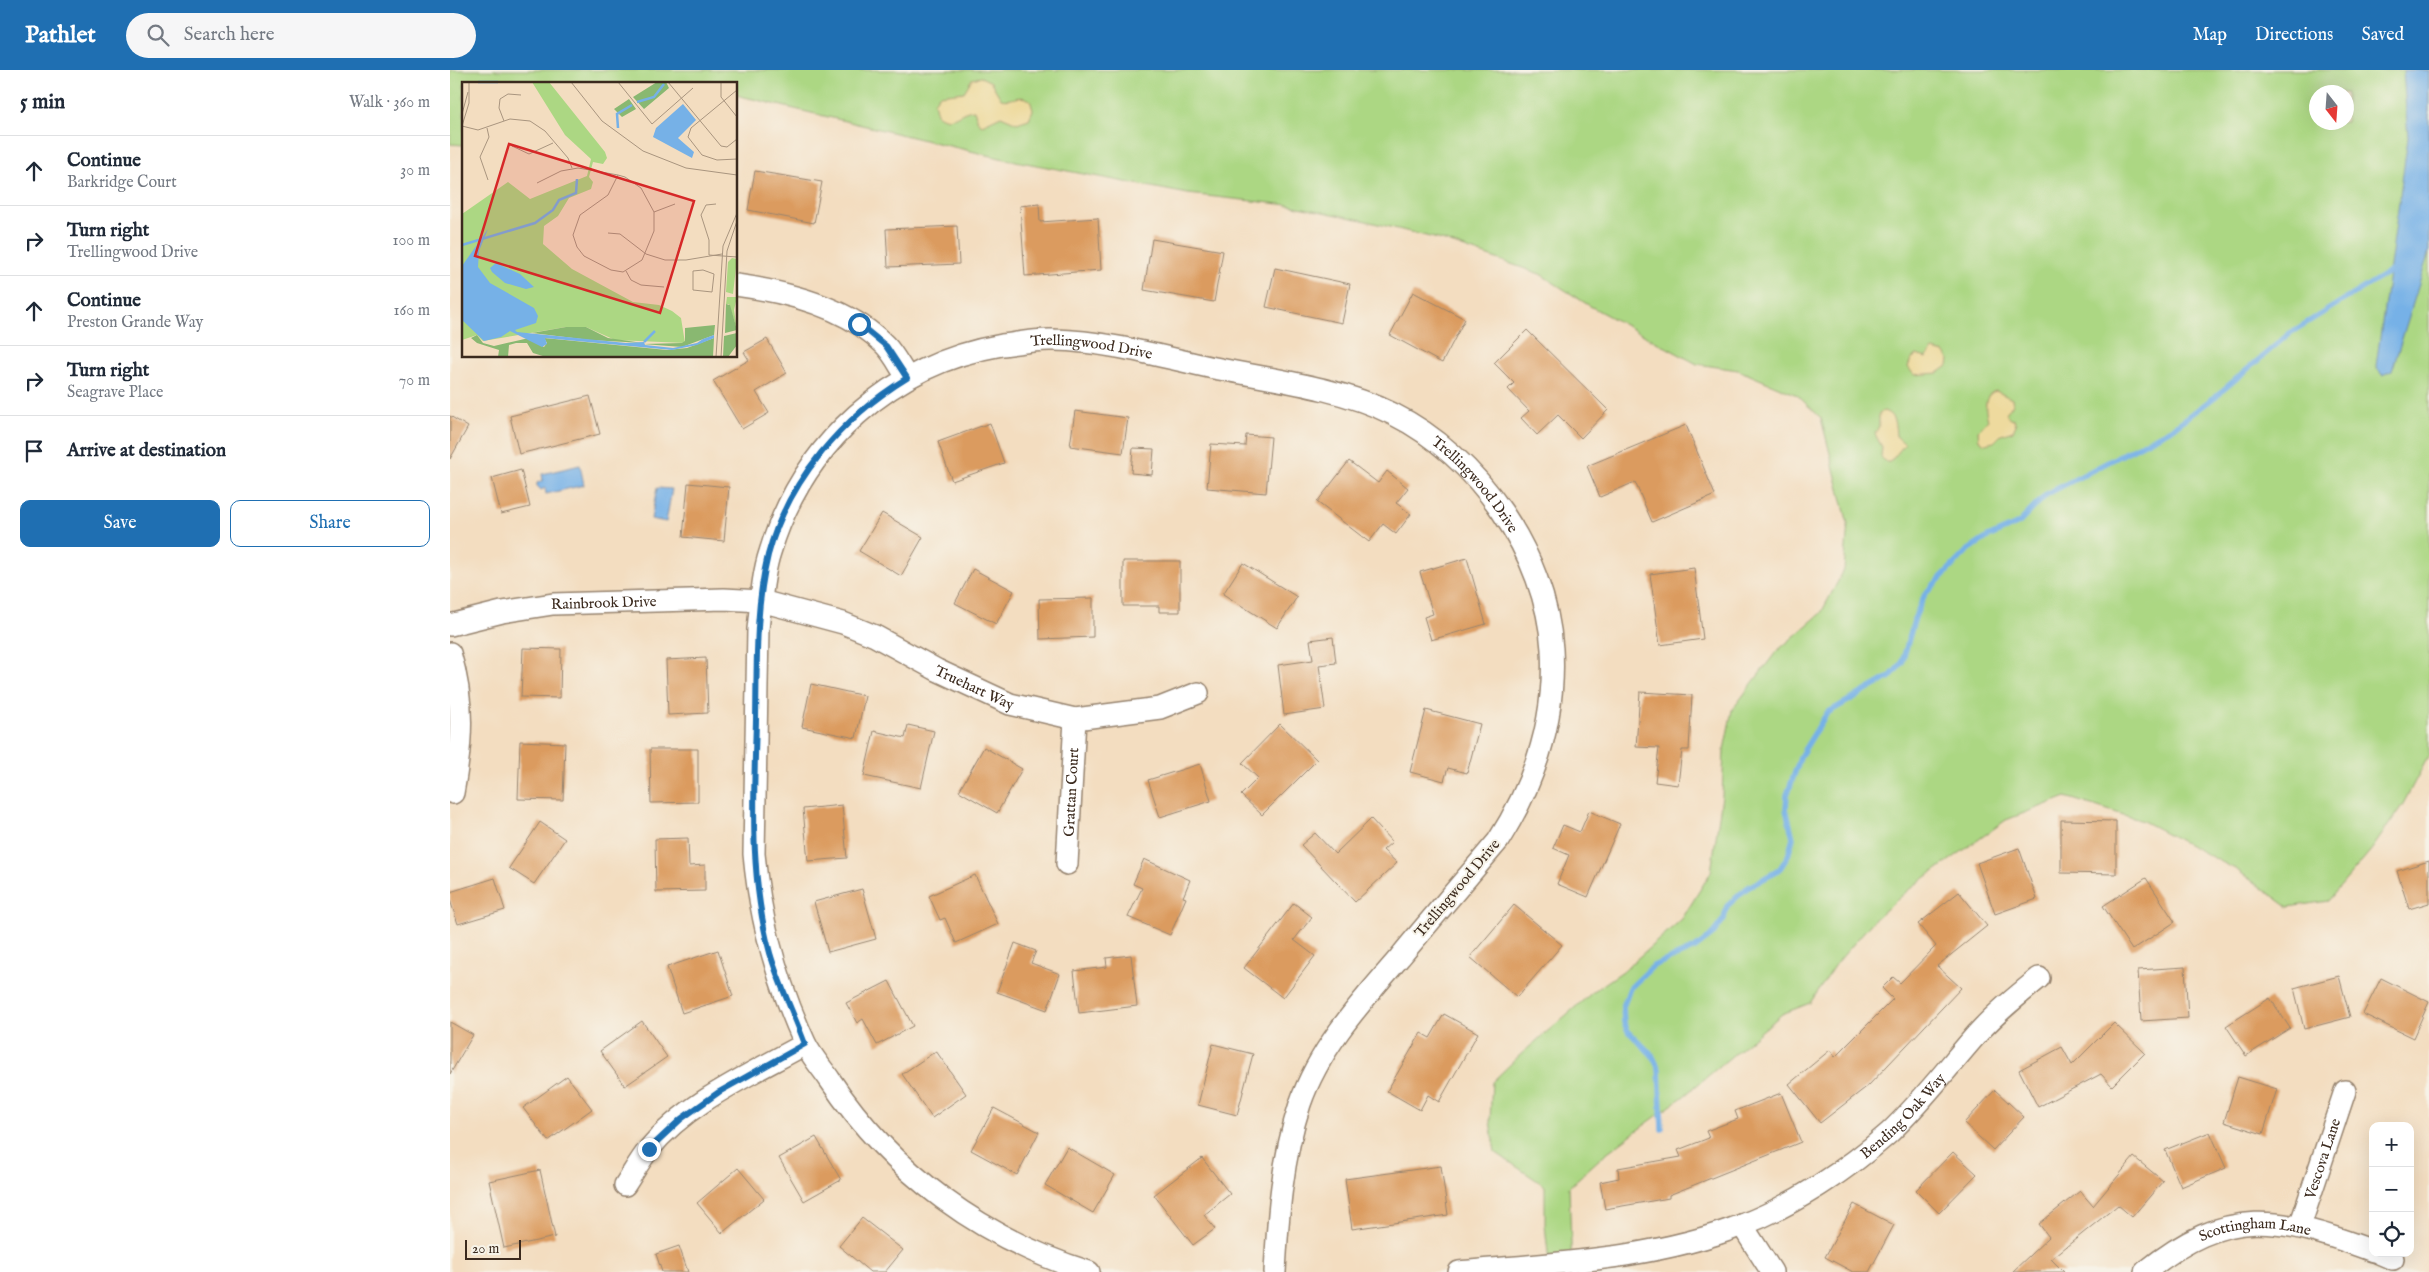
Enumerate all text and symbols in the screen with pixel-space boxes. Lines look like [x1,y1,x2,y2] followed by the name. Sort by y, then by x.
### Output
[126,13,476,58] search box
[25,20,96,51] text: Pathlet
[144,21,172,49] icon: search
[184,23,274,47] text: Search here
[2193,24,2227,47] text: Map
[2255,24,2333,47] text: Directions
[2361,24,2404,47] text: Saved
[462,82,738,358] inset map
[2309,85,2354,130] north arrow
[20,89,65,116] text: 5 min
[349,93,430,113] text: Walk · 360 m
[67,149,141,173] text: Continue
[20,157,48,185] icon: ahead
[400,161,430,181] text: 30 m
[67,173,177,193] text: Barkridge Court
[67,219,149,243] text: Turn right
[20,227,48,255] icon: right
[393,231,430,251] text: 100 m
[67,243,198,263] text: Trellingwood Drive
[67,289,141,313] text: Continue
[20,297,48,325] icon: ahead
[394,301,430,321] text: 160 m
[67,313,203,333] text: Preston Grande Way
[848,313,871,336] route start
[1030,331,1154,364] street label: Trellingwood Drive
[67,359,149,383] text: Turn right
[20,367,48,395] icon: right
[399,371,430,391] text: 70 m
[67,383,163,403] text: Seagrave Place
[1428,432,1522,536] street label: Trellingwood Drive
[20,437,48,465] icon: arrive
[67,439,226,463] text: Arrive at destination
[20,500,220,547] button: Save
[230,500,430,547] button: Share
[551,592,657,614] street label: Rainbrook Drive
[932,661,1016,715] street label: Truehart Way
[1060,747,1083,837] street label: Grattan Court
[1411,835,1504,941] street label: Trellingwood Drive
[1857,1069,1950,1163] street label: Bending Oak Way
[2300,1116,2345,1203] street label: Vescova Lane
[2369,1122,2414,1257] map controls
[2369,1122,2414,1167] button: +
[638,1138,661,1161] route end
[2369,1167,2414,1212] button: −
[2369,1212,2414,1257] button: locate
[2196,1214,2313,1246] street label: Scottingham Lane
[465,1237,521,1260] scale bar
[472,1240,499,1258] text: 20 m

